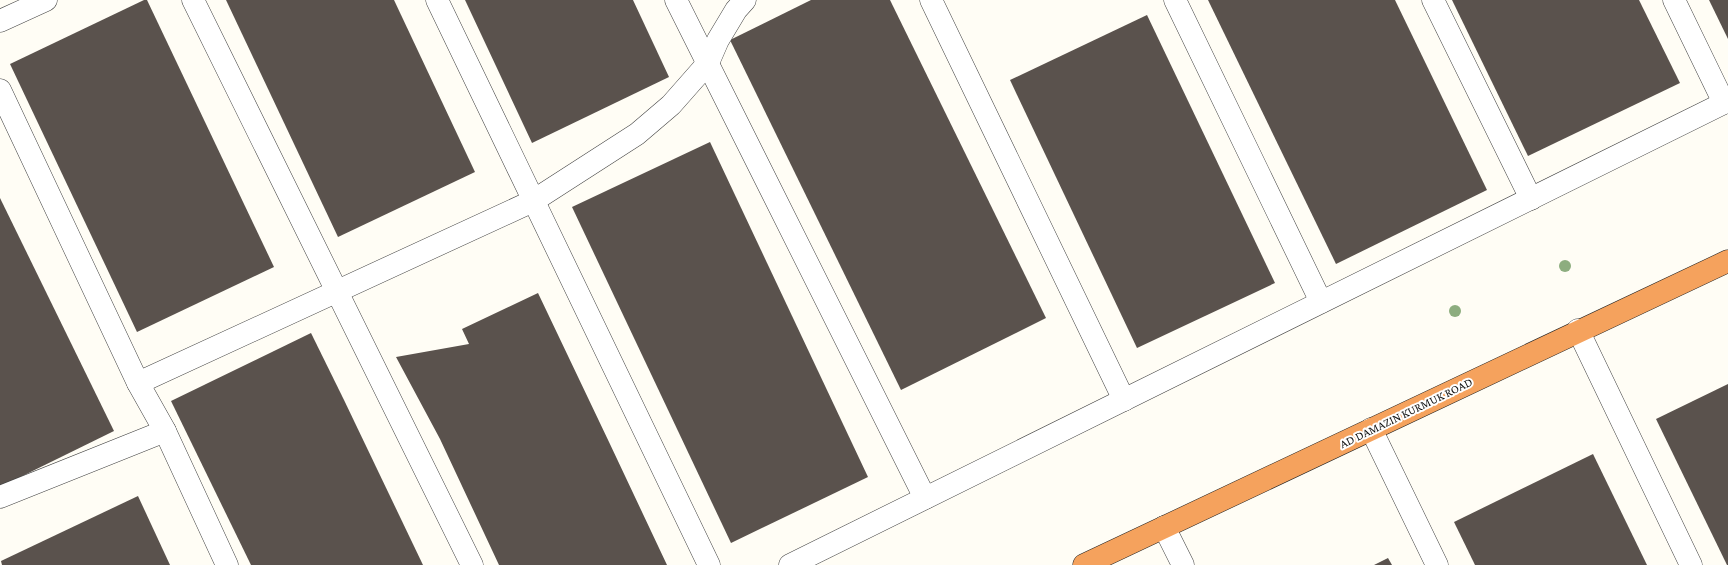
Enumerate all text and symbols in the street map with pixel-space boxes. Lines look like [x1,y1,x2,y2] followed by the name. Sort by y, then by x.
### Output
[1337,375,1475,451] street label: AD DAMAZIN KURMUK ROAD

